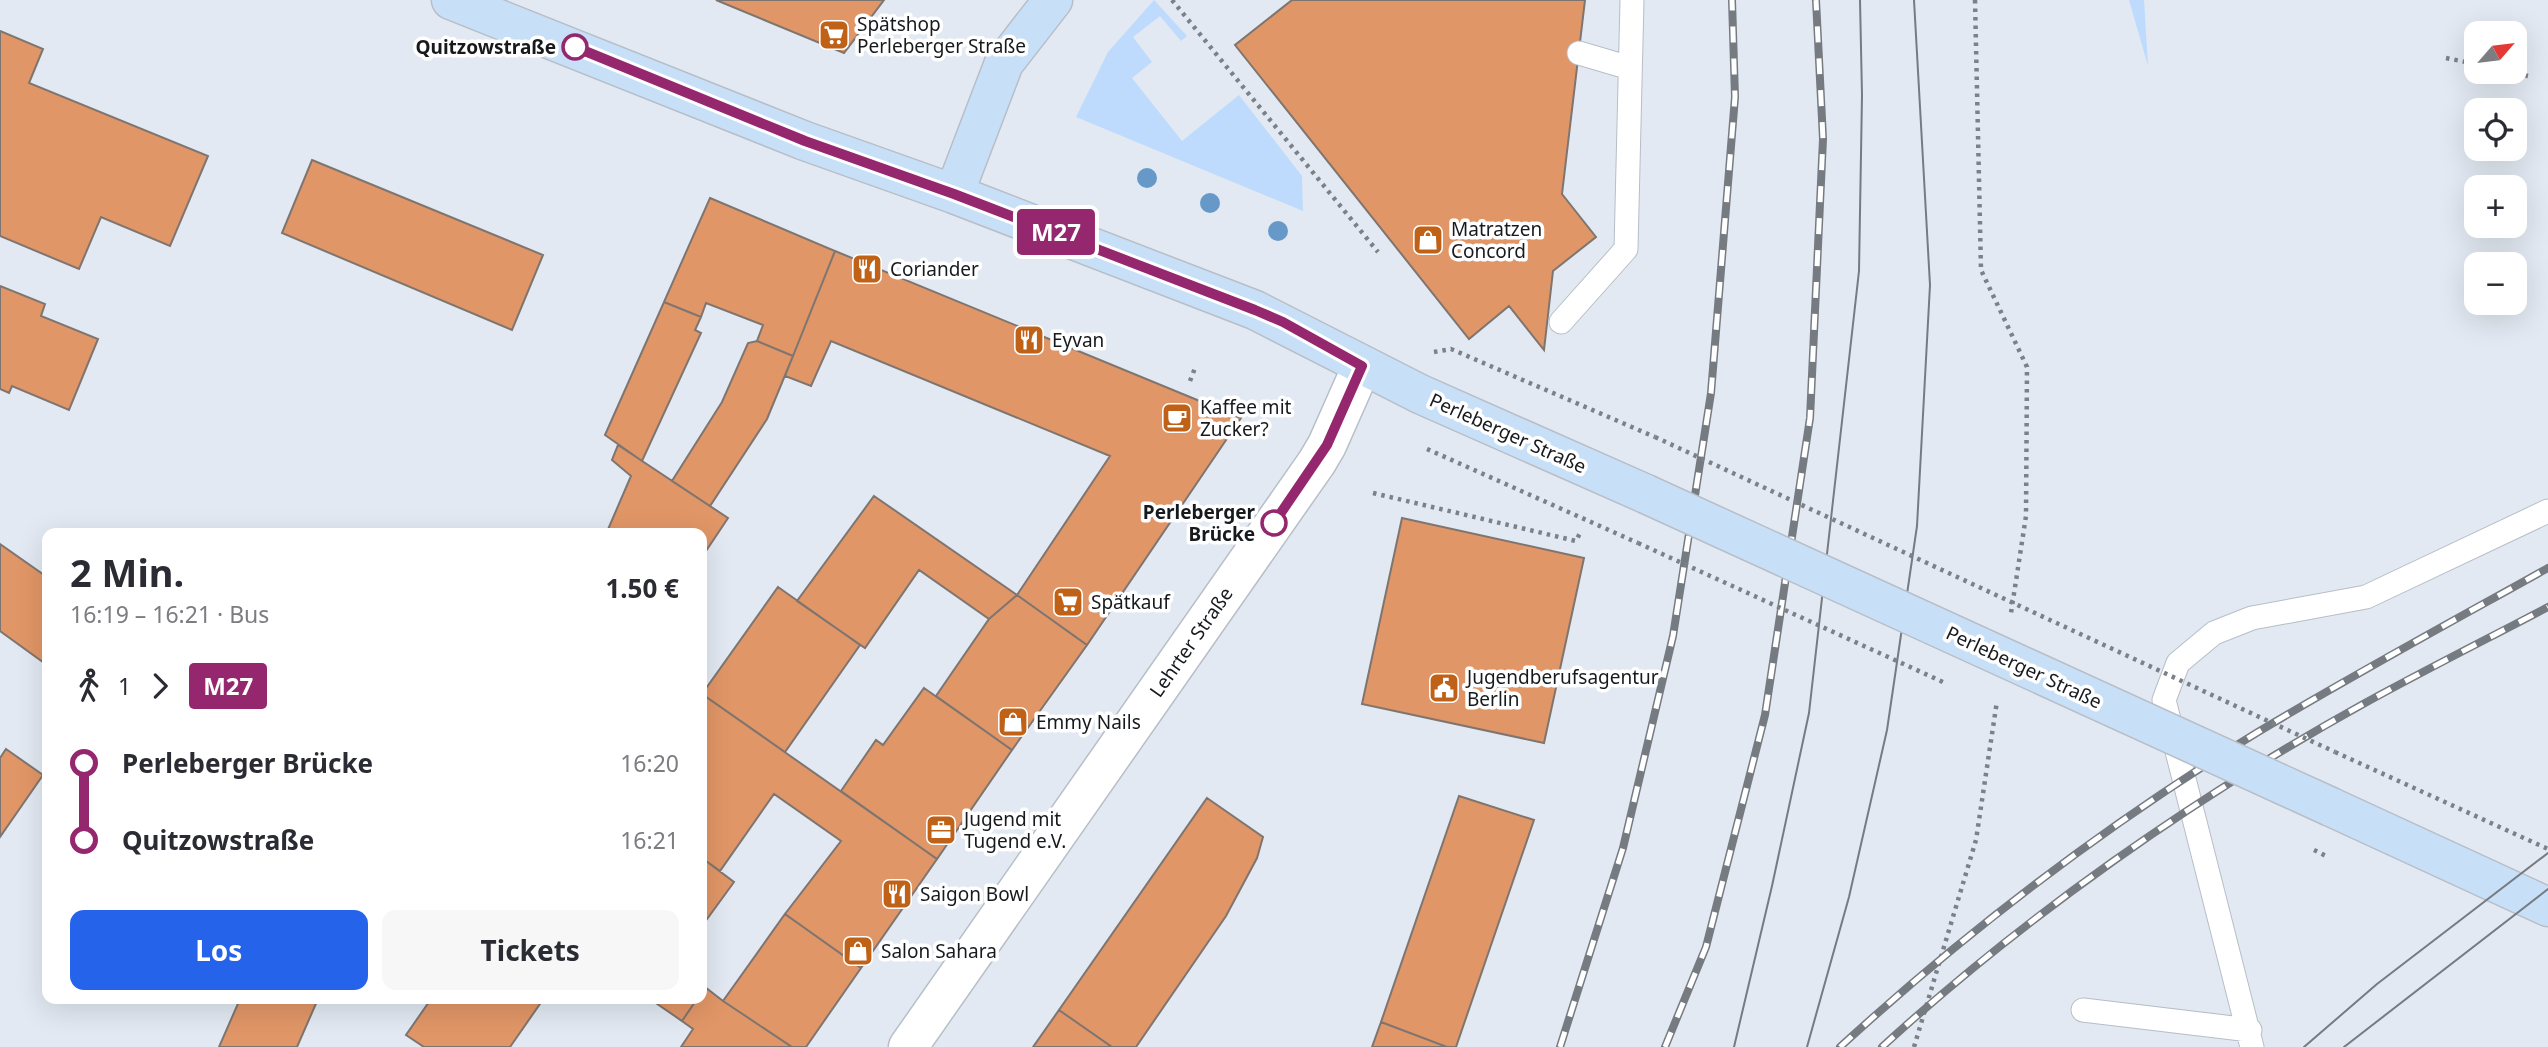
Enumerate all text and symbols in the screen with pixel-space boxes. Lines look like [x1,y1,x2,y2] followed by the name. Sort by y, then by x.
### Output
[857,11,1026,59] place label: Spätshop Perleberger Straße
[817,18,851,52] supermarket icon: Spätshop Perleberger Straße
[2464,21,2527,84] north arrow
[2464,21,2527,315] map controls
[416,34,556,60] place label: Quitzowstraße
[562,34,588,60] marker: Quitzowstraße
[2464,98,2527,161] button: locate
[2464,175,2527,238] button: +
[1016,209,1096,255] line badge: M27
[1031,215,1081,248] text: M27
[1451,216,1542,264] place label: Matratzen Concord
[1411,223,1445,257] shop icon: Matratzen Concord
[850,252,884,286] restaurant icon: Coriander
[2464,252,2527,315] button: −
[890,256,979,282] place label: Coriander
[1012,323,1046,357] restaurant icon: Eyvan
[1052,327,1104,353] place label: Eyvan
[1425,387,1591,479] street label: Perleberger Straße
[1200,394,1292,442] place label: Kaffee mit Zucker?
[1160,401,1194,435] cafe icon: Kaffee mit Zucker?
[1143,499,1256,547] place label: Perleberger Brücke
[1261,510,1287,536] marker: Perleberger Brücke
[70,546,184,598] text: 2 Min.
[605,570,679,606] text: 1.50 €
[1143,582,1239,702] street label: Lehrter Straße
[1051,585,1085,619] supermarket icon: Spätkauf
[1091,589,1171,615] place label: Spätkauf
[70,598,269,630] text: 16:19 – 16:21 · Bus
[1942,619,2106,715] street label: Perleberger Straße
[1465,664,1659,712] place label: Jugendberufsagentur Berlin
[70,667,108,705] icon: walk
[141,667,179,705] icon: forward
[203,669,253,702] text: M27
[118,670,131,702] text: 1
[1427,671,1461,705] public building icon: Jugendberufsagentur Berlin
[996,705,1030,739] shop icon: Emmy Nails
[1036,709,1141,735] place label: Emmy Nails
[122,745,373,781] text: Perleberger Brücke
[620,747,679,779] text: 16:20
[962,806,1066,854] place label: Jugend mit Tugend e.V.
[924,813,958,847] office icon: Jugend mit Tugend e.V.
[122,822,314,858] text: Quitzowstraße
[620,824,679,856] text: 16:21
[880,877,914,911] restaurant icon: Saigon Bowl
[920,881,1029,907] place label: Saigon Bowl
[70,910,368,990] button: Los
[382,910,679,990] button: Tickets
[841,934,875,968] shop icon: Salon Sahara
[881,938,997,964] place label: Salon Sahara

